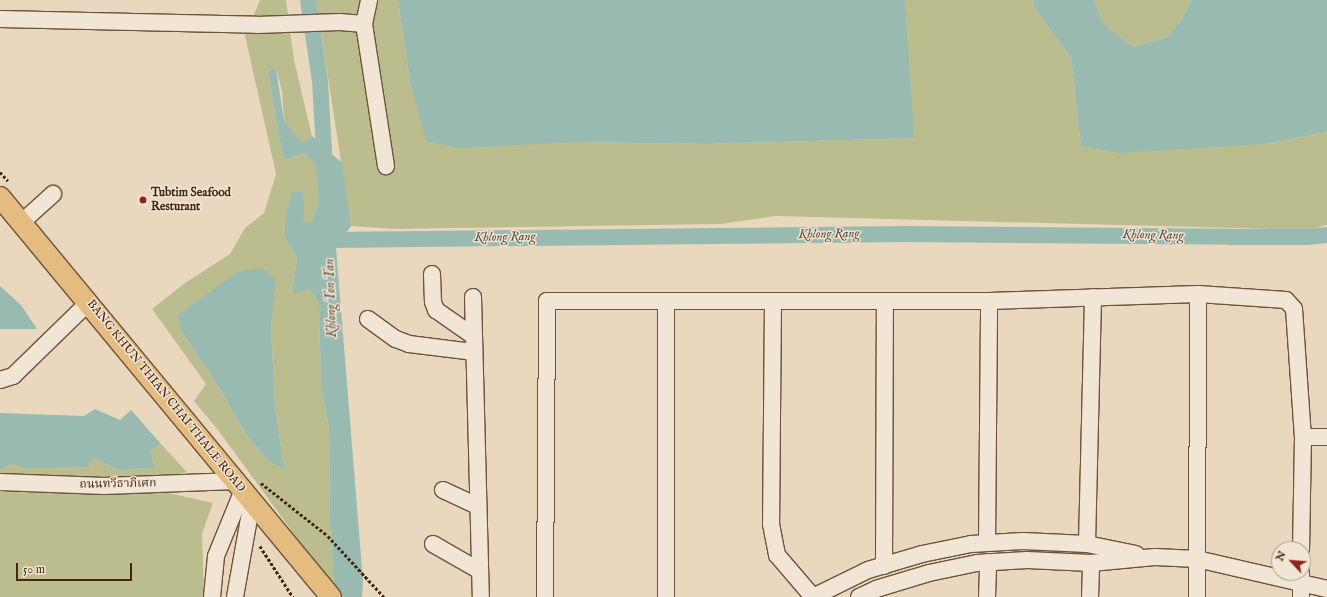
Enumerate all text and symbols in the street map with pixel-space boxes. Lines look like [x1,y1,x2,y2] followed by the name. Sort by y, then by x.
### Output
[151,186,231,214] place label: Tubtim Seafood Resturant
[138,195,148,205] marker: Tubtim Seafood Resturant
[798,227,860,243] water label: Khlong Rang
[1122,228,1184,244] water label: Khlong Rang
[474,230,536,246] water label: Khlong Rang
[323,258,341,338] water label: Khlong Ton Tan
[84,297,248,495] street label: BANG KHUN THIAN CHAI THALE ROAD
[79,476,157,492] street label: ถนนทวีธาภิเศก
[1271,541,1311,581] north arrow
[1273,549,1289,564] text: N
[18,555,134,581] scale bar
[23,562,45,577] text: 50 m

